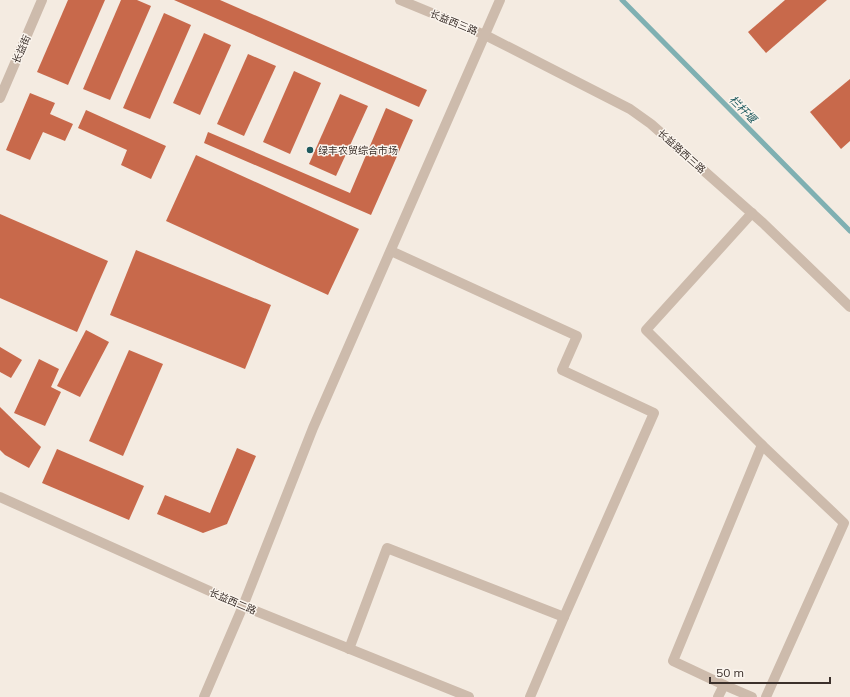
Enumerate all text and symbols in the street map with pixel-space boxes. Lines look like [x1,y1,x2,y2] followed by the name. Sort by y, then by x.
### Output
[428,7,479,38] street label: 长益西三路
[10,33,33,66] street label: 长益街
[726,92,761,127] water label: 栏杆堰
[655,126,708,176] street label: 长益路西三路
[318,144,398,157] place label: 绿丰农贸综合市场
[305,145,315,155] marker: 绿丰农贸综合市场
[207,586,258,617] street label: 长益西二路
[710,659,830,685] scale bar
[716,665,744,680] text: 50 m

